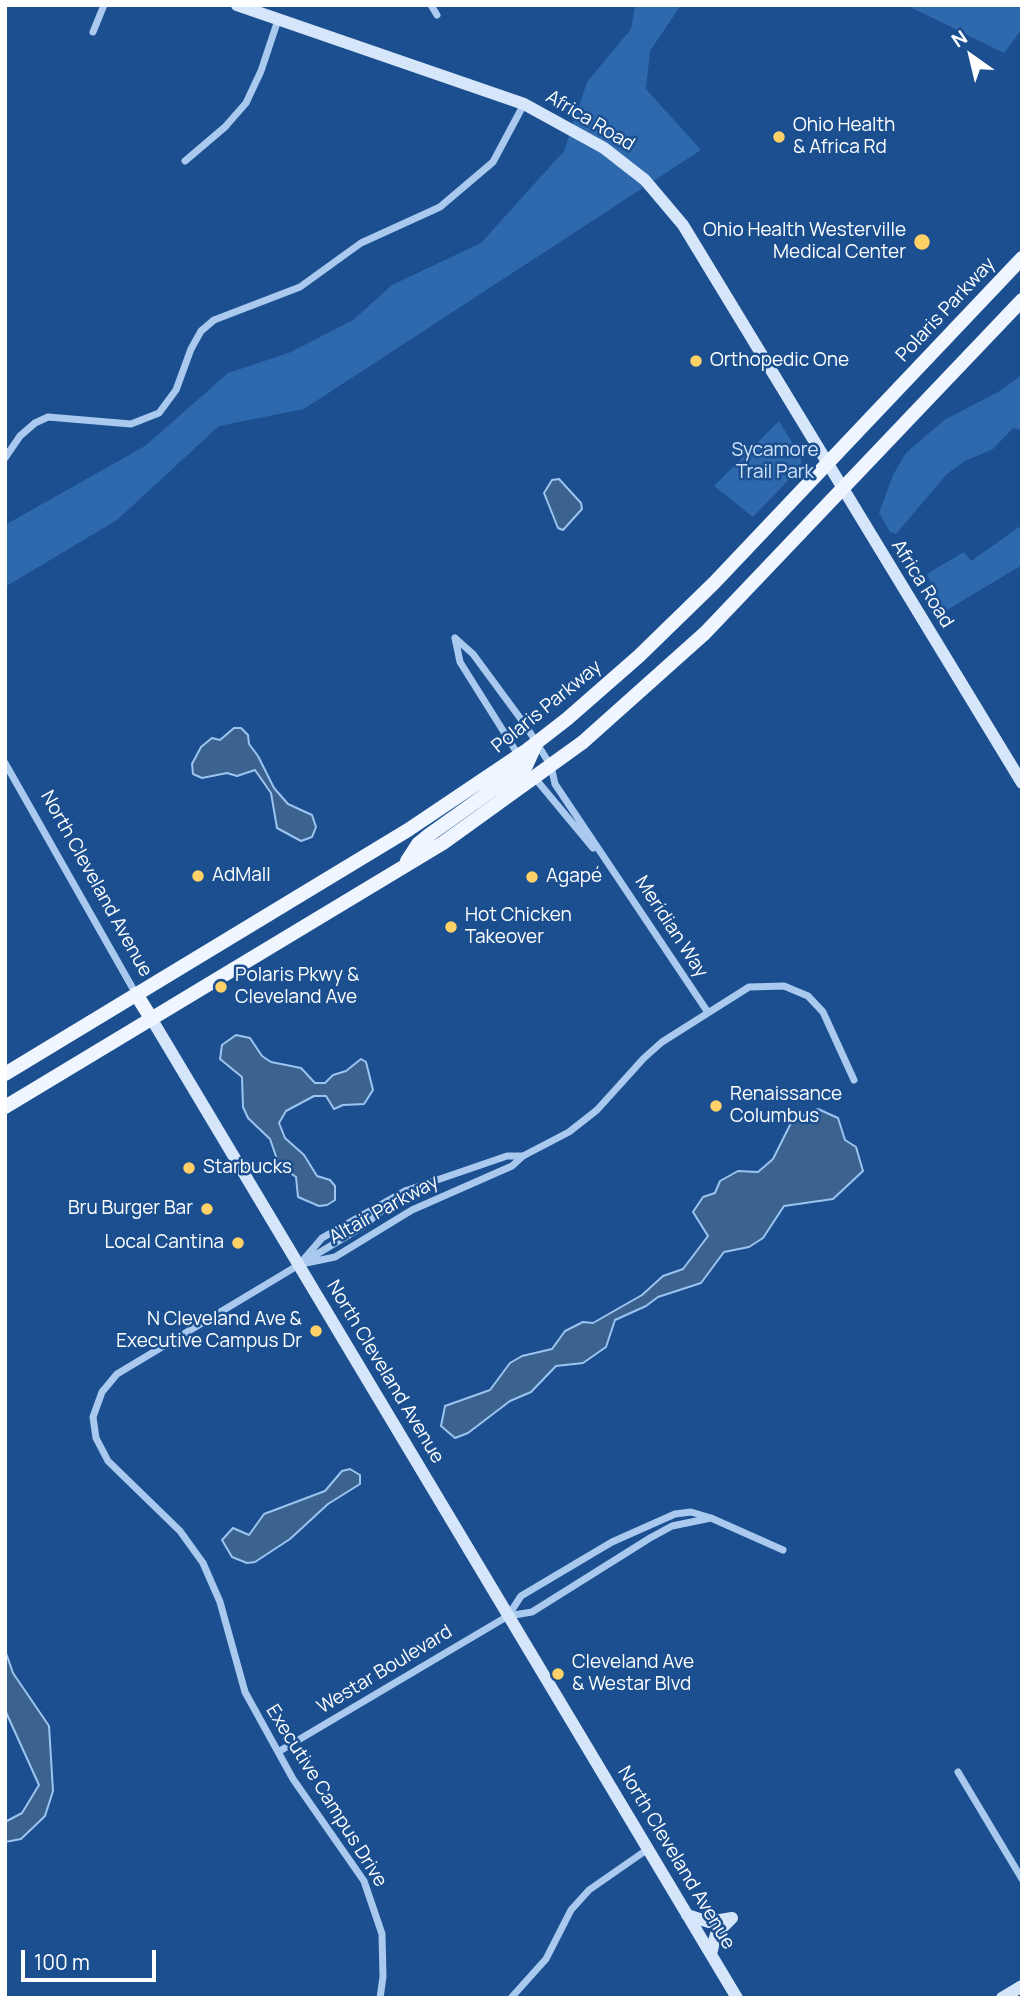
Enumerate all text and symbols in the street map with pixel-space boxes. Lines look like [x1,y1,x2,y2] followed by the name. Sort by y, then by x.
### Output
[936,21,1006,91] north arrow
[946,24,972,53] text: N
[542,86,638,156] street label: Africa Road
[793,115,895,159] place label: Ohio Health & Africa Rd
[771,129,787,145] marker: Ohio Health & Africa Rd
[703,220,906,264] place label: Ohio Health Westerville Medical Center
[912,232,932,252] marker: Ohio Health Westerville Medical Center
[892,253,1000,367] street label: Polaris Parkway
[710,350,849,372] place label: Orthopedic One
[688,353,704,369] marker: Orthopedic One
[731,440,819,484] park label: Sycamore Trail Park
[886,536,958,632] street label: Africa Road
[488,656,606,758] street label: Polaris Parkway
[35,787,157,981] street label: North Cleveland Avenue
[212,865,271,887] place label: AdMall
[546,866,602,888] place label: Agapé
[190,868,206,884] marker: AdMall
[524,869,540,885] marker: Agapé
[630,872,712,982] street label: Meridian Way
[465,905,572,949] place label: Hot Chicken Takeover
[443,919,459,935] marker: Hot Chicken Takeover
[235,965,359,1009] place label: Polaris Pkwy & Cleveland Ave
[213,979,229,995] marker: Polaris Pkwy & Cleveland Ave
[730,1084,842,1128] place label: Renaissance Columbus
[708,1098,724,1114] marker: Renaissance Columbus
[203,1157,292,1179] place label: Starbucks
[181,1160,197,1176] marker: Starbucks
[325,1171,443,1249] street label: Altair Parkway
[68,1198,193,1220] place label: Bru Burger Bar
[199,1201,215,1217] marker: Bru Burger Bar
[104,1232,224,1254] place label: Local Cantina
[230,1235,246,1251] marker: Local Cantina
[321,1276,449,1468] street label: North Cleveland Avenue
[116,1309,302,1353] place label: N Cleveland Ave & Executive Campus Dr
[308,1323,324,1339] marker: N Cleveland Ave & Executive Campus Dr
[313,1621,457,1719] street label: Westar Boulevard
[572,1652,694,1696] place label: Cleveland Ave & Westar Blvd
[550,1666,566,1682] marker: Cleveland Ave & Westar Blvd
[261,1701,391,1891] street label: Executive Campus Drive
[612,1762,740,1954] street label: North Cleveland Avenue
[24,1937,159,1981] scale bar
[34,1948,90,1976] text: 100 m

